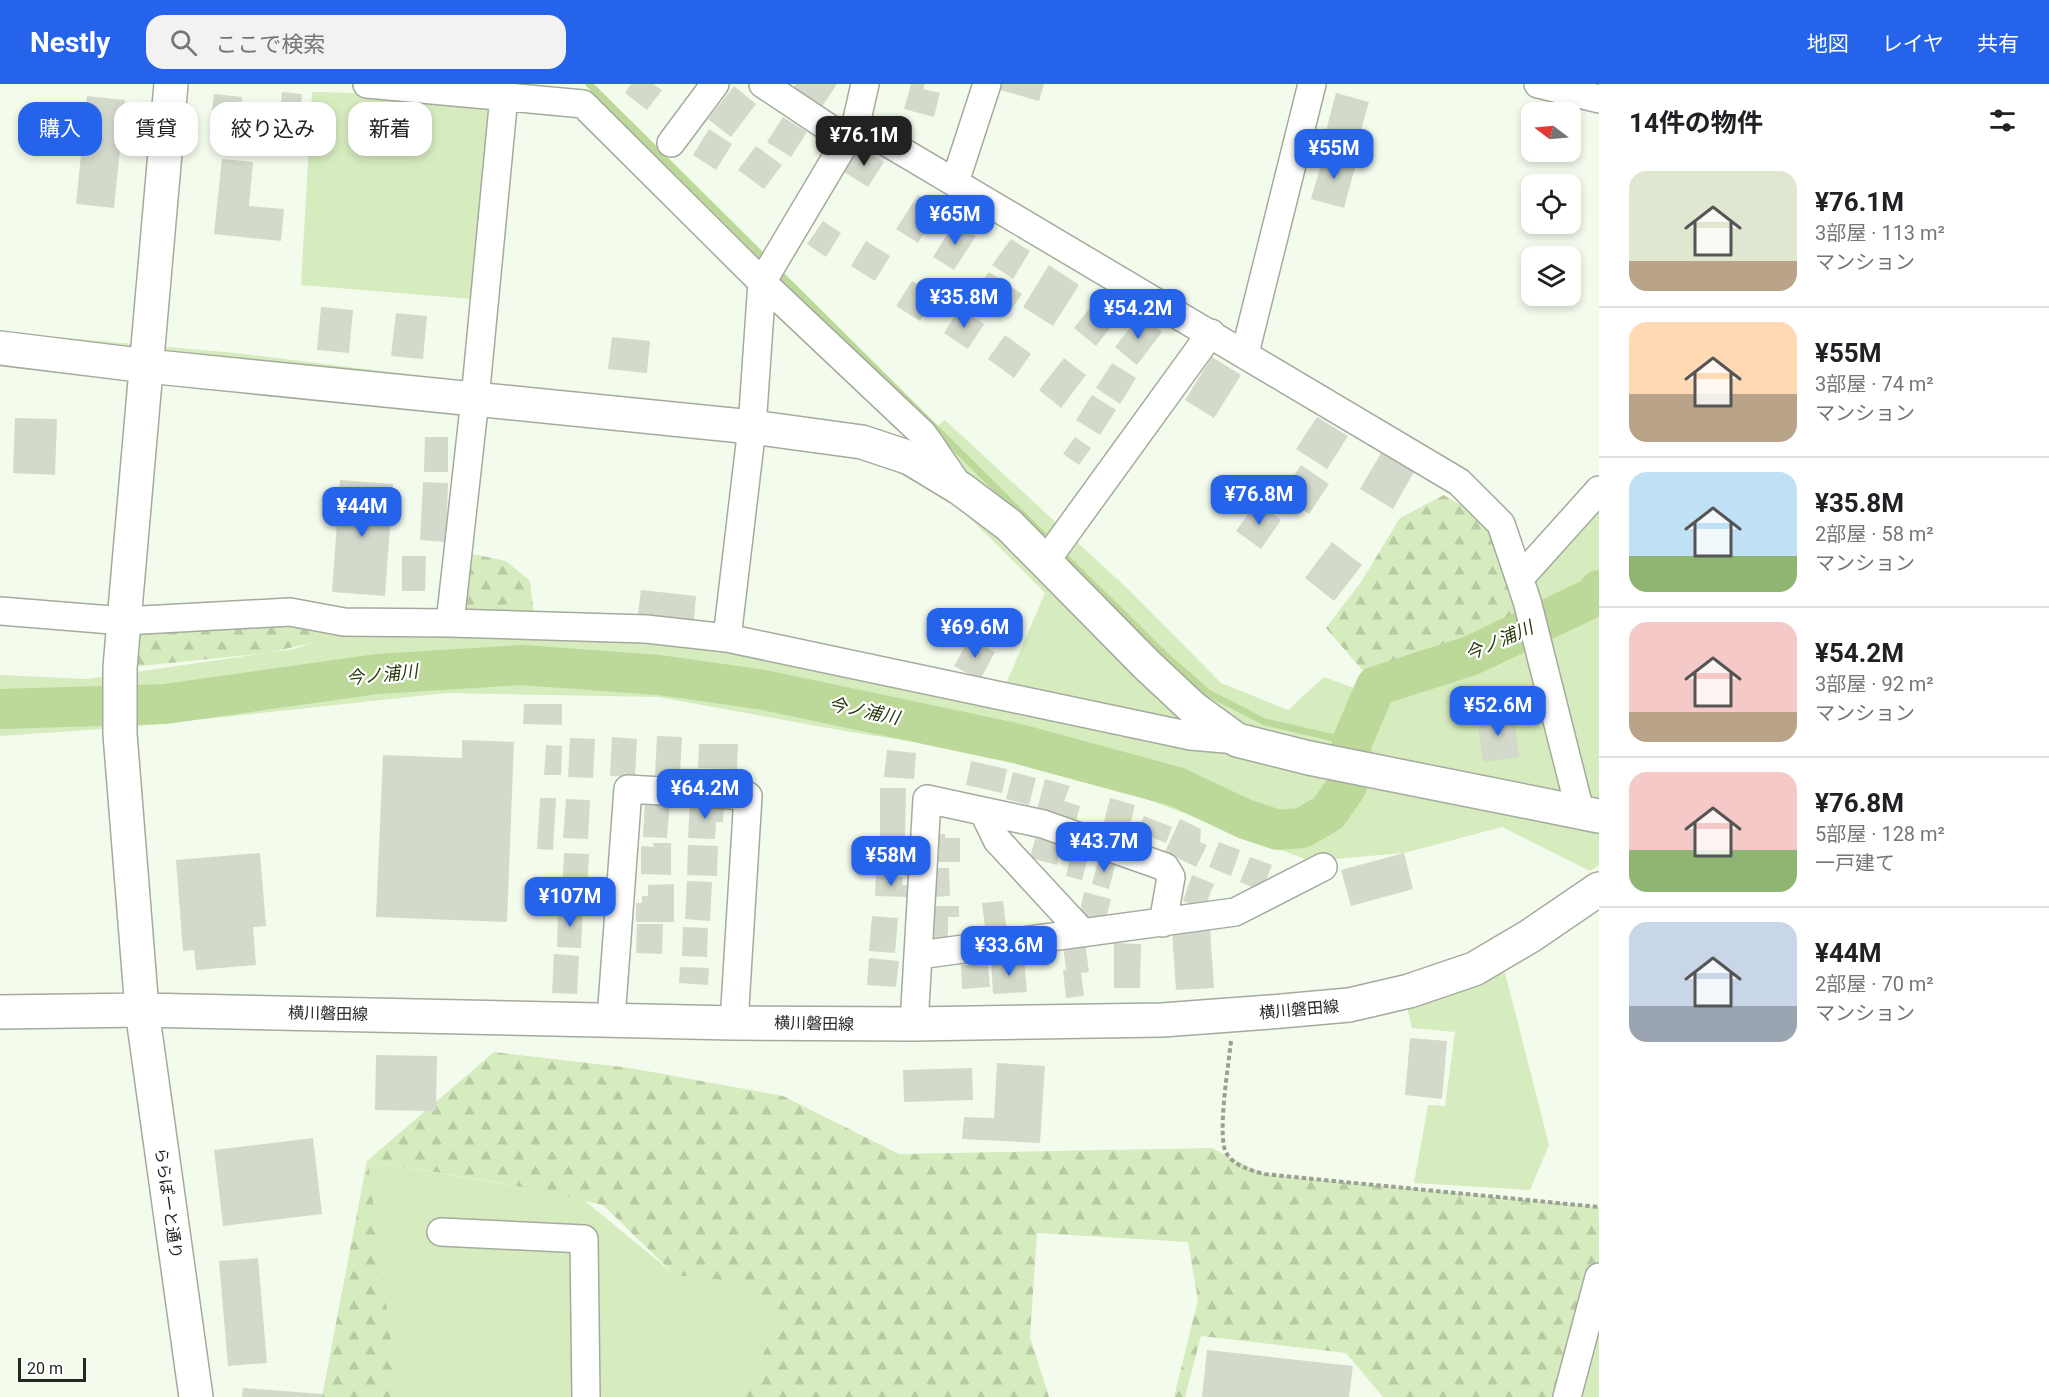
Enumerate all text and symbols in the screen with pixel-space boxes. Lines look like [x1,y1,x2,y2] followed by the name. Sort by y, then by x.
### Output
[146,15,566,69] search box
[30,26,110,59] text: Nestly
[167,26,200,59] icon: search
[215,32,325,57] text: ここで検索
[1807,32,1849,56] text: 地図
[1882,32,1944,56] text: レイヤ
[1977,32,2019,56] text: 共有
[18,102,102,156] chip: 購入
[114,102,198,156] chip: 賃貸
[210,102,336,156] chip: 絞り込み
[348,102,432,156] chip: 新着
[1521,102,1581,162] north arrow
[1521,102,1581,306] map controls
[1986,104,2019,137] icon: filters
[1629,108,1763,138] text: 14件の物件
[815,116,913,167] pin: ¥76.1M
[830,123,898,147] text: ¥76.1M
[1298,129,1370,180] pin: ¥55M
[1308,136,1360,160] text: ¥55M
[1521,174,1581,234] button: locate
[1815,187,1904,217] text: ¥76.1M
[919,195,991,246] pin: ¥65M
[1677,195,1749,267] icon: home
[929,202,981,226] text: ¥65M
[1815,221,1945,245] text: 3部屋 · 113 m²
[1521,246,1581,306] button: layers
[1815,250,1915,274] text: マンション
[915,278,1013,329] pin: ¥35.8M
[930,285,998,309] text: ¥35.8M
[1089,289,1187,340] pin: ¥54.2M
[1104,296,1172,320] text: ¥54.2M
[1815,338,1882,368] text: ¥55M
[1677,346,1749,418] icon: home
[1815,372,1934,396] text: 3部屋 · 74 m²
[1815,401,1915,425] text: マンション
[1210,475,1308,526] pin: ¥76.8M
[1225,482,1293,506] text: ¥76.8M
[326,487,398,538] pin: ¥44M
[1815,488,1904,518] text: ¥35.8M
[336,494,388,518] text: ¥44M
[1677,496,1749,568] icon: home
[1815,522,1934,546] text: 2部屋 · 58 m²
[1815,551,1915,575] text: マンション
[926,608,1024,659] pin: ¥69.6M
[941,615,1009,639] text: ¥69.6M
[1462,615,1538,665] water label: 今ノ浦川
[1815,638,1904,668] text: ¥54.2M
[1677,646,1749,718] icon: home
[345,660,421,689] water label: 今ノ浦川
[1815,672,1934,696] text: 3部屋 · 92 m²
[1449,686,1547,737] pin: ¥52.6M
[827,693,903,729] water label: 今ノ浦川
[1464,693,1532,717] text: ¥52.6M
[1815,701,1915,725] text: マンション
[656,769,754,820] pin: ¥64.2M
[671,776,739,800] text: ¥64.2M
[1815,788,1904,818] text: ¥76.8M
[1677,796,1749,868] icon: home
[1055,822,1153,873] pin: ¥43.7M
[1815,822,1945,846] text: 5部屋 · 128 m²
[1070,829,1138,853] text: ¥43.7M
[855,836,927,887] pin: ¥58M
[865,843,917,867] text: ¥58M
[1815,851,1895,875] text: 一戸建て
[528,877,612,928] pin: ¥107M
[539,884,601,908] text: ¥107M
[960,926,1058,977] pin: ¥33.6M
[975,933,1043,957] text: ¥33.6M
[1815,938,1882,968] text: ¥44M
[1677,946,1749,1018] icon: home
[1815,972,1934,996] text: 2部屋 · 70 m²
[1258,997,1340,1022] street label: 横川磐田線
[1815,1001,1915,1025] text: マンション
[288,1003,368,1024] street label: 横川磐田線
[774,1013,854,1034] street label: 横川磐田線
[151,1146,186,1260] street label: ららぽーと通り
[18,1355,86,1382] scale bar
[27,1359,63,1378] text: 20 m

